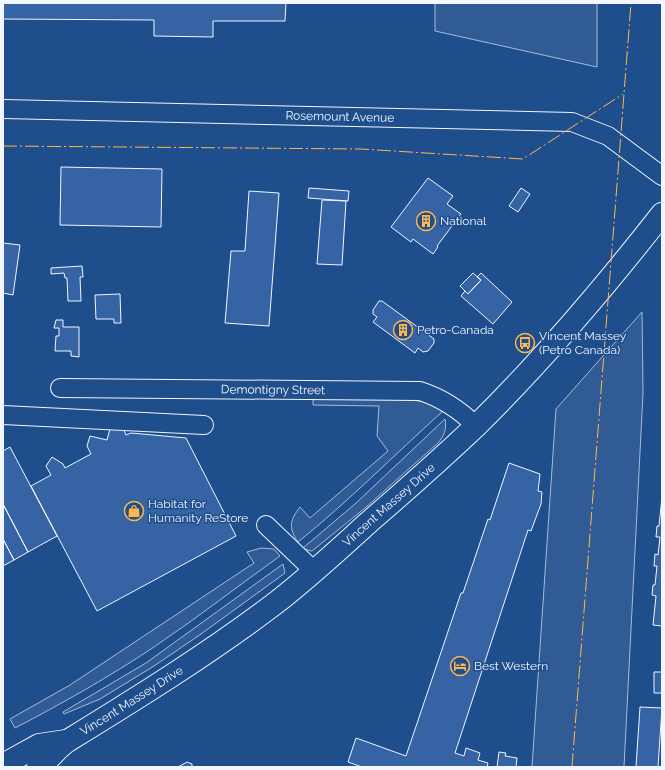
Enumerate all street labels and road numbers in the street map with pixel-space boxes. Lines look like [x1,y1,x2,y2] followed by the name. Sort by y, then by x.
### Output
[285,108,394,125] street label: Rosemount Avenue
[221,382,325,397] street label: Demontigny Street
[340,460,438,549] street label: Vincent Massey Drive
[78,663,186,738] street label: Vincent Massey Drive

